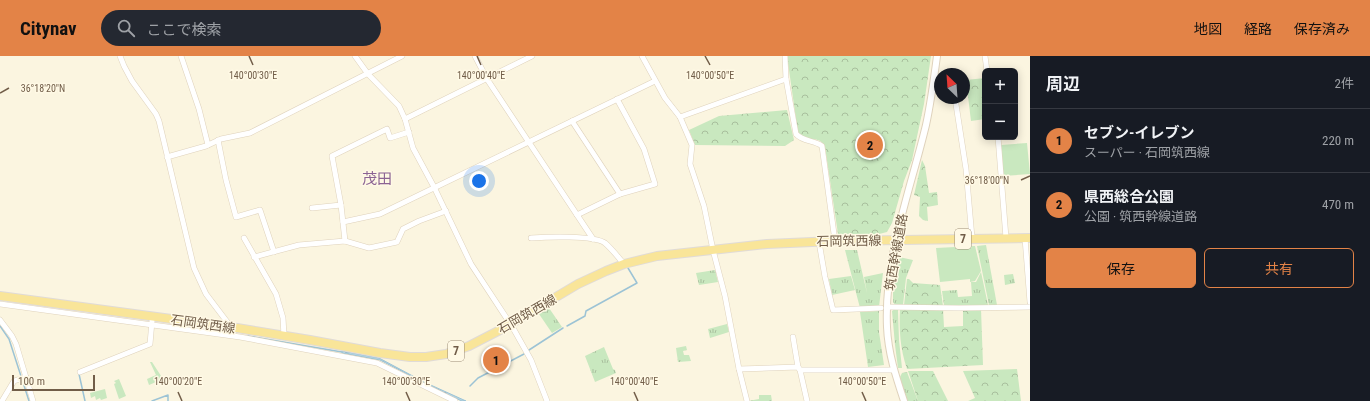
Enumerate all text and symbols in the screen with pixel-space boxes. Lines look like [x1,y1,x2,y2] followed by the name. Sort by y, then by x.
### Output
[101,10,381,46] search box
[20,17,77,40] text: Citynav
[115,17,137,39] icon: search
[147,21,222,39] text: ここで検索
[1194,21,1222,37] text: 地図
[1244,21,1272,37] text: 経路
[1294,21,1350,37] text: 保存済み
[934,68,970,104] north arrow
[982,68,1018,140] map controls
[982,68,1018,104] button: +
[229,70,277,81] text: 140°00'30"E
[457,70,505,81] text: 140°00'40"E
[686,70,734,81] text: 140°00'50"E
[1046,74,1080,94] text: 周辺
[1335,76,1354,91] text: 2件
[21,83,65,94] text: 36°18'20"N
[982,104,1018,140] button: −
[1084,124,1194,142] text: セブン-イレブン
[857,130,883,160] pin: 2
[1056,133,1062,148] text: 1
[1322,133,1354,148] text: 220 m
[1084,145,1210,160] text: スーパー · 石岡筑西線
[362,170,392,188] district label: 茂田
[469,171,489,191] your location
[965,175,1009,186] text: 36°18'00"N
[1084,188,1174,206] text: 県西総合公園
[1056,197,1062,212] text: 2
[1322,197,1354,212] text: 470 m
[1084,209,1197,224] text: 公園 · 筑西幹線道路
[882,212,910,292] street label: 筑西幹線道路
[955,229,971,249] road number: 7
[816,233,882,249] street label: 石岡筑西線
[1046,248,1196,288] button: 保存
[1204,248,1354,288] button: 共有
[495,291,559,337] street label: 石岡筑西線
[170,312,236,336] street label: 石岡筑西線
[448,341,464,361] road number: 7
[483,345,509,375] pin: 1
[12,373,95,392] scale bar
[18,375,45,388] text: 100 m
[154,376,202,387] text: 140°00'20"E
[382,376,430,387] text: 140°00'30"E
[610,376,658,387] text: 140°00'40"E
[838,376,886,387] text: 140°00'50"E

